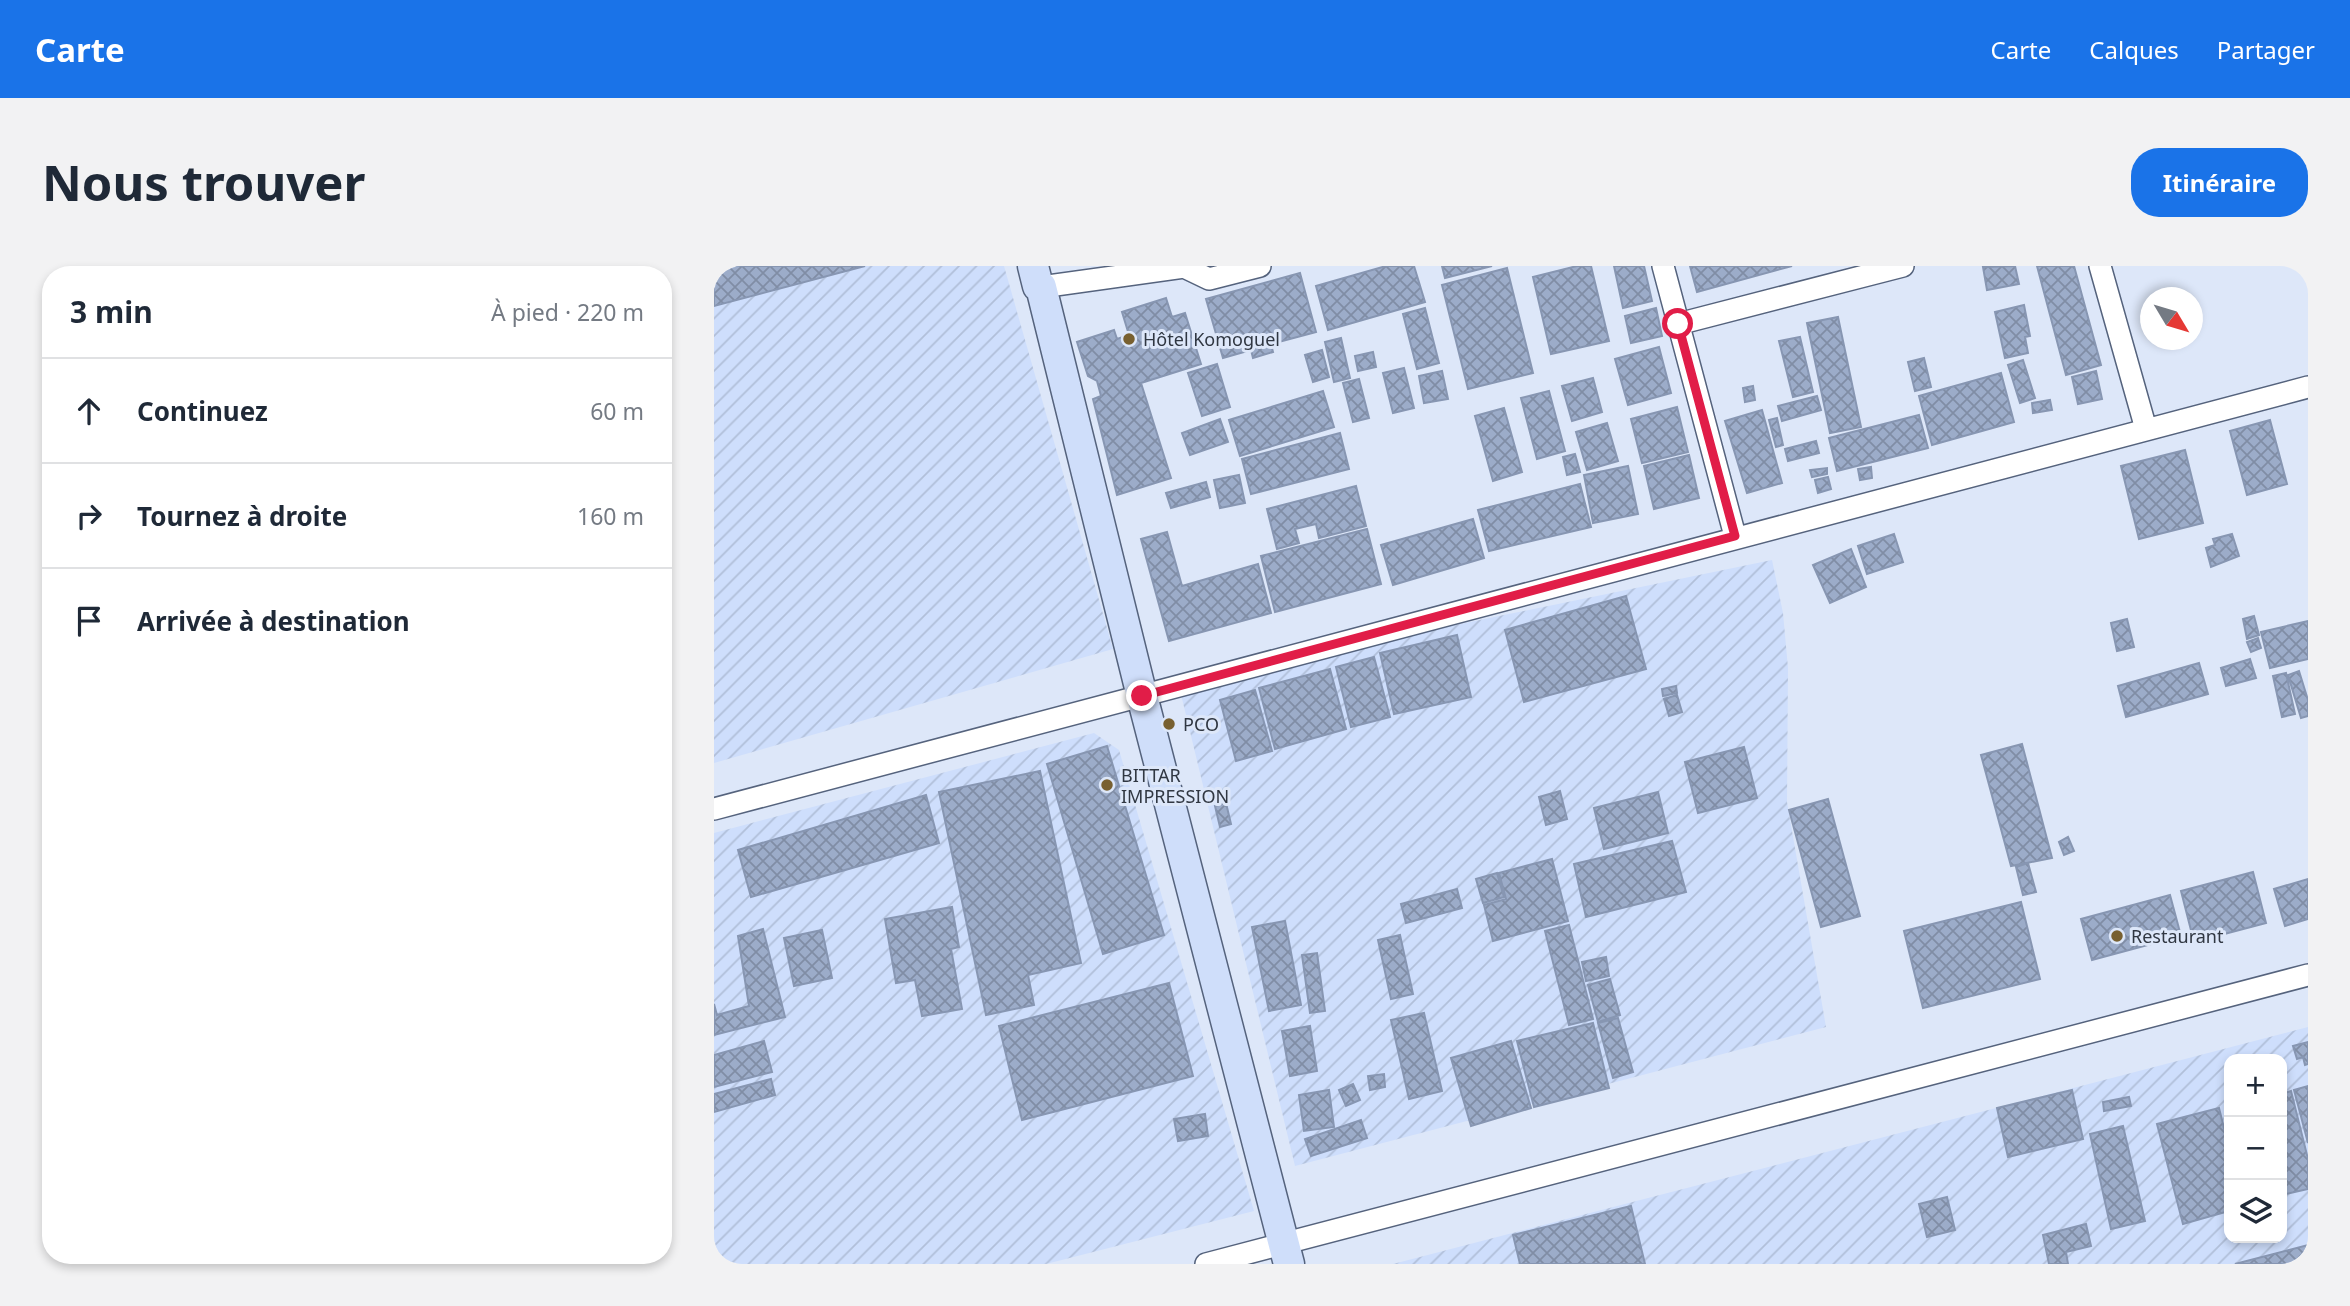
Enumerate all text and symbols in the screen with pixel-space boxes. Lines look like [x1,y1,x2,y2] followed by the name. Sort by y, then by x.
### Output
[35,27,125,72] text: Carte
[1991,33,2051,66] text: Carte
[2089,33,2179,66] text: Calques
[2217,33,2315,66] text: Partager
[2131,148,2308,217] button: Itinéraire
[42,149,365,215] text: Nous trouver
[2140,287,2203,350] north arrow
[70,291,153,332] text: 3 min
[491,296,644,328] text: À pied · 220 m
[1662,308,1693,339] route start
[1143,327,1280,351] place label: Hôtel Komoguel
[1121,331,1137,347] marker: Hôtel Komoguel
[70,392,108,430] icon: ahead
[137,393,268,429] text: Continuez
[590,395,644,427] text: 60 m
[70,497,108,535] icon: right
[137,498,347,534] text: Tournez à droite
[577,500,644,532] text: 160 m
[70,602,108,640] icon: arrive
[137,603,410,639] text: Arrivée à destination
[1126,680,1157,711] route end
[1183,712,1219,736] place label: PCO
[1161,716,1177,732] marker: PCO
[1121,763,1229,808] place label: BITTAR IMPRESSION
[1099,777,1115,793] marker: BITTAR IMPRESSION
[2131,924,2224,948] place label: Restaurant
[2109,928,2125,944] marker: Restaurant
[2224,1054,2287,1243] map controls
[2224,1054,2287,1117] button: +
[2224,1117,2287,1180] button: −
[2224,1180,2287,1243] button: layers

